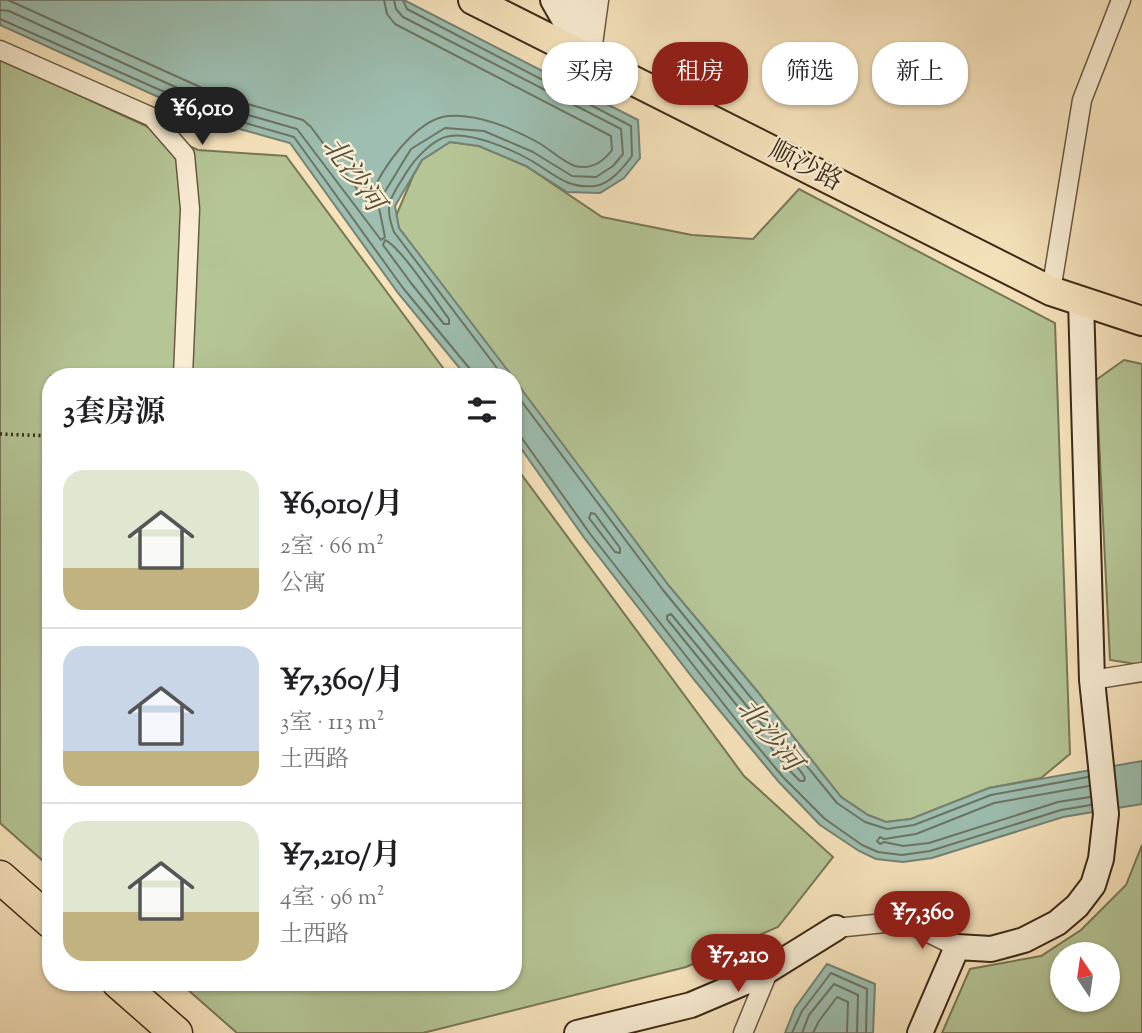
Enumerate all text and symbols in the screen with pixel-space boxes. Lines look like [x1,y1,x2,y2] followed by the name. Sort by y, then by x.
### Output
[542,42,638,105] chip: 买房
[652,42,748,105] chip: 租房
[762,42,858,105] chip: 筛选
[872,42,968,105] chip: 新上
[145,88,259,147] pin: ¥6,010
[170,93,234,126] text: ¥6,010
[311,129,396,225] water label: 北沙河
[762,133,848,201] street label: 顺沙路
[463,391,501,429] icon: filters
[63,392,165,435] text: 3套房源
[280,484,403,527] text: ¥6,010/月
[119,498,203,582] icon: home
[280,531,384,564] text: 2室 · 66 m²
[280,568,326,601] text: 公寓
[280,660,404,703] text: ¥7,360/月
[119,674,203,758] icon: home
[726,691,813,785] water label: 北沙河
[280,707,385,740] text: 3室 · 113 m²
[280,744,349,777] text: 土西路
[280,835,401,878] text: ¥7,210/月
[119,849,203,933] icon: home
[280,882,384,915] text: 4室 · 96 m²
[865,892,979,951] pin: ¥7,360
[890,897,954,930] text: ¥7,360
[280,919,349,952] text: 土西路
[681,934,795,994] pin: ¥7,210
[707,940,769,973] text: ¥7,210
[1050,942,1120,1012] north arrow
[1050,942,1120,1012] map controls

